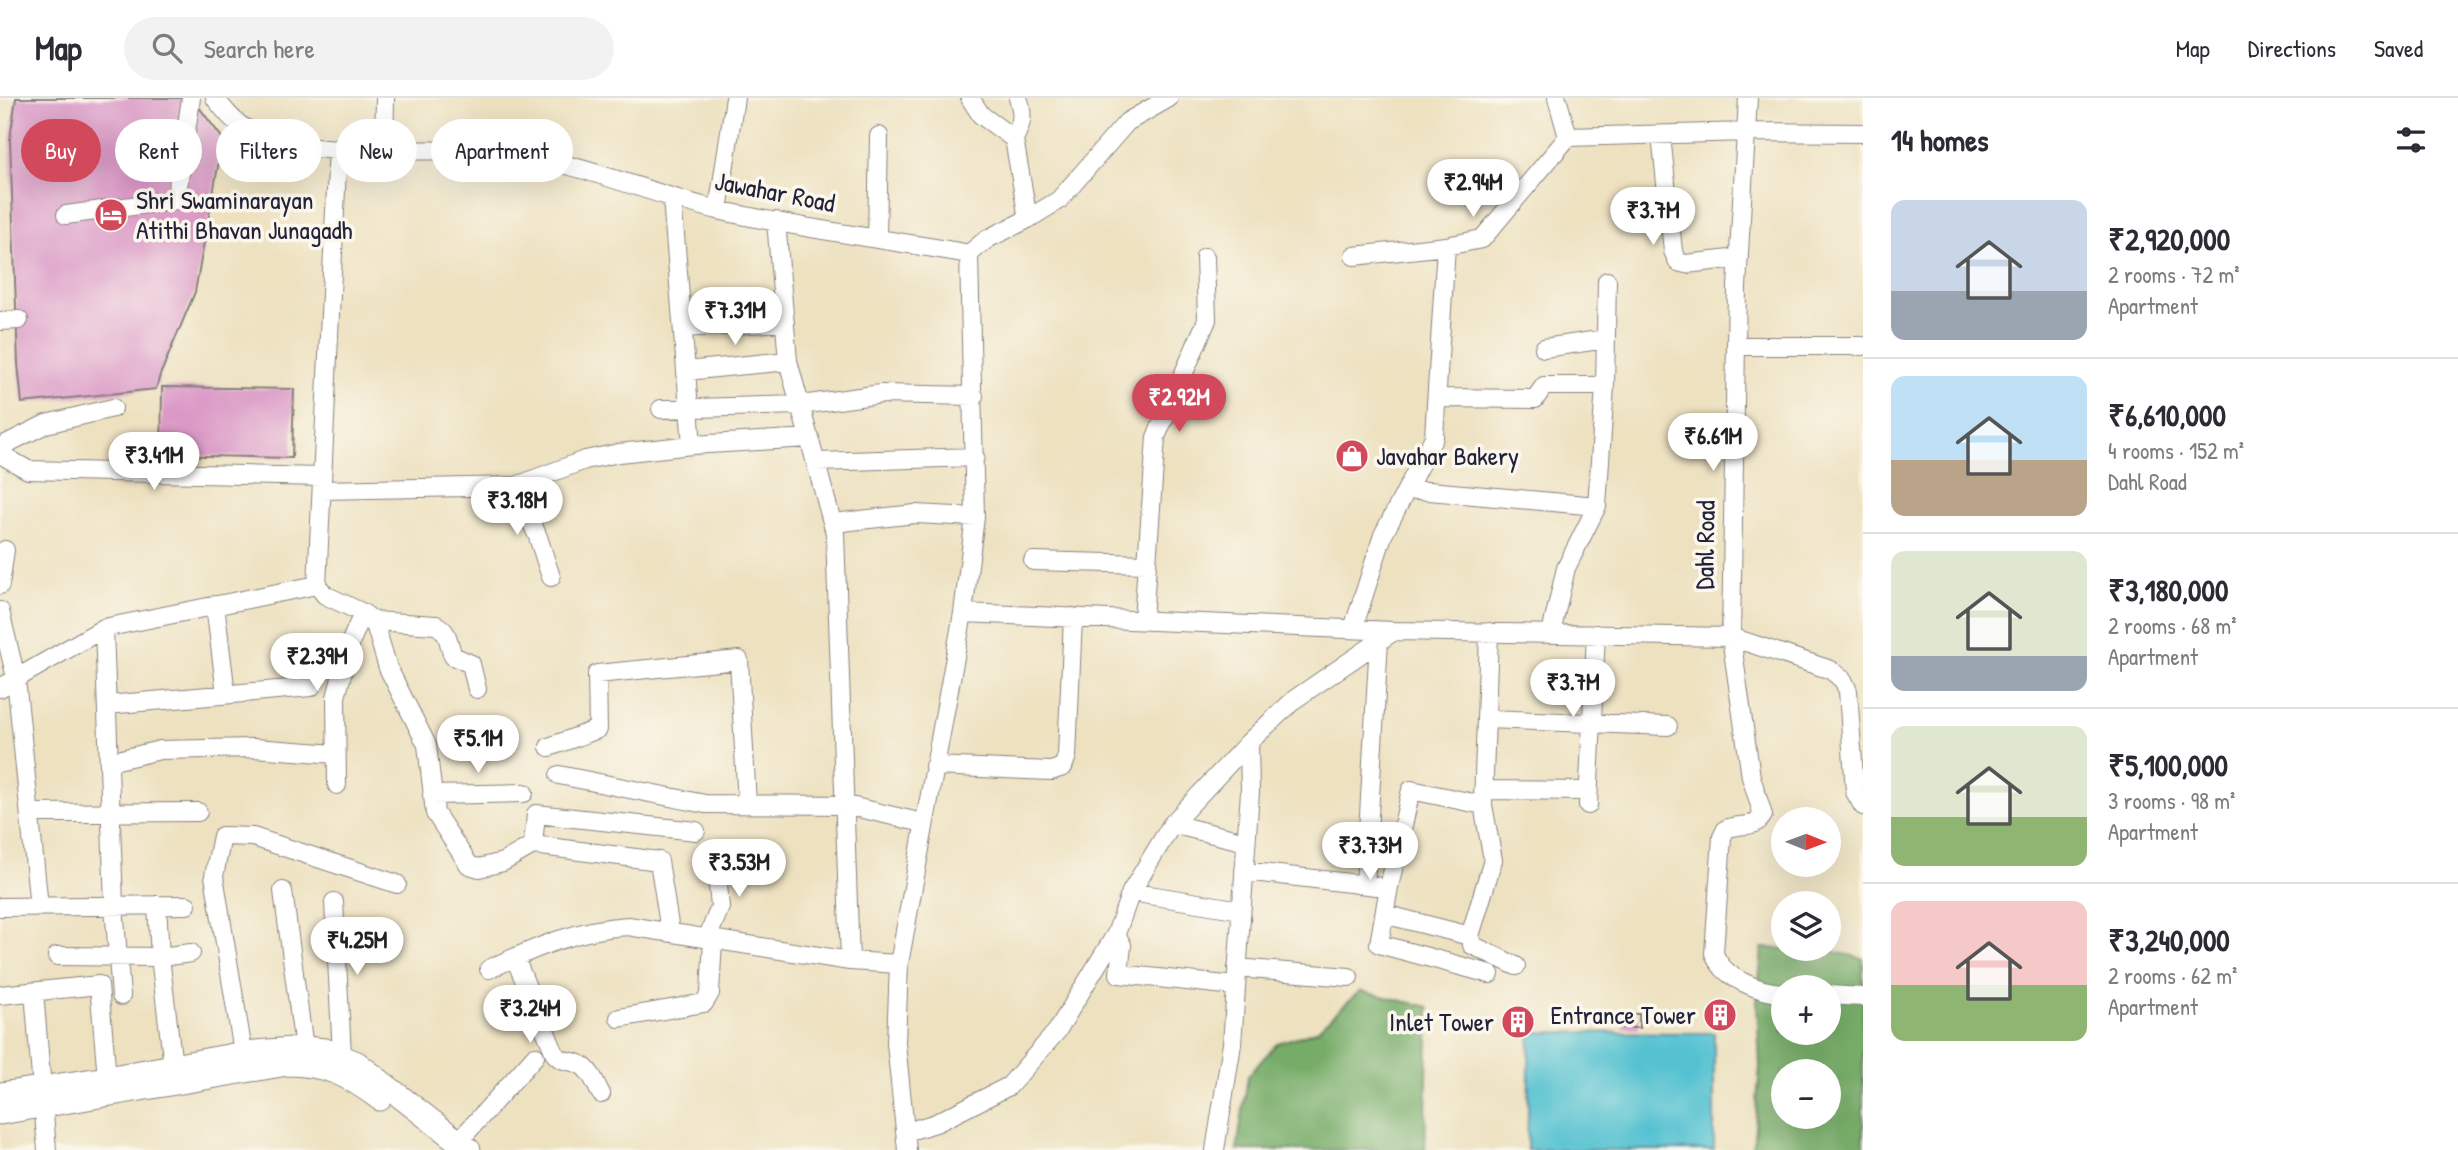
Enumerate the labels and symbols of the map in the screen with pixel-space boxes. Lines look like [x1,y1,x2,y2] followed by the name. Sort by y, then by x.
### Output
[1416,159,1530,219] pin: ₹2.94M
[712,163,838,220] street label: Jawahar Road
[136,182,353,247] place label: Shri Swaminarayan Atithi Bhavan Junagadh
[1604,188,1702,247] pin: ₹3.7M
[92,196,130,234] hotel icon: Shri Swaminarayan Atithi Bhavan Junagadh
[678,288,792,347] pin: ₹7.31M
[1122,374,1236,434] pin: ₹2.92M
[1656,414,1770,473] pin: ₹6.61M
[97,432,211,492] pin: ₹3.41M
[1333,437,1371,475] shop icon: Javahar Bakery
[1376,438,1519,473] place label: Javahar Bakery
[460,478,574,537] pin: ₹3.18M
[1686,500,1723,590] street label: Dahl Road
[260,634,374,693] pin: ₹2.39M
[1524,660,1622,719] pin: ₹3.7M
[429,716,527,775] pin: ₹5.1M
[1771,807,1841,877] north arrow
[1313,822,1427,882] pin: ₹3.73M
[682,840,796,899] pin: ₹3.53M
[300,918,414,977] pin: ₹4.25M
[473,986,587,1045] pin: ₹3.24M
[1701,996,1739,1034] building icon: Entrance Tower
[1550,997,1696,1032] place label: Entrance Tower
[1499,1003,1537,1041] building icon: Inlet Tower
[1389,1004,1494,1039] place label: Inlet Tower

